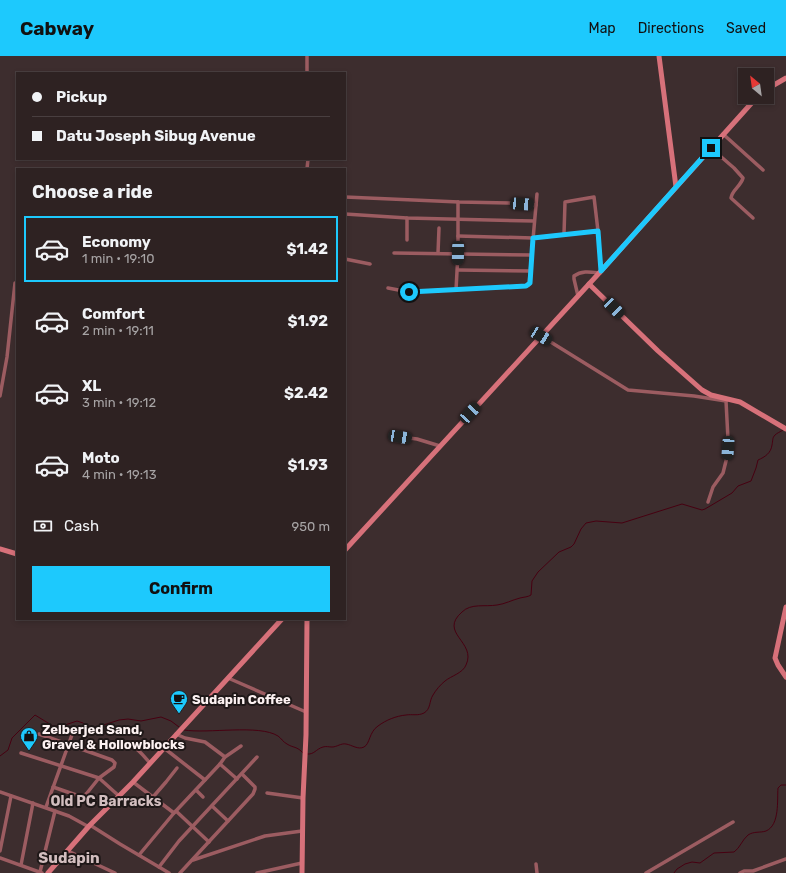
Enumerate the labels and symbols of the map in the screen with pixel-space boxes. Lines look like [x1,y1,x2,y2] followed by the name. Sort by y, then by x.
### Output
[738,68,774,104] north arrow
[702,139,720,157] route end
[510,197,534,211] car
[452,241,464,265] car
[400,283,418,301] route start
[601,295,627,321] car
[528,325,554,347] car
[457,400,483,426] car
[387,429,413,445] car
[721,436,735,460] car
[169,689,189,714] cafe icon: Sudapin Coffee
[192,692,291,707] place label: Sudapin Coffee
[42,722,185,752] place label: Zelberjed Sand, Gravel & Hollowblocks
[19,726,39,751] shop icon: Zelberjed Sand, Gravel & Hollowblocks
[50,793,162,810] district label: Old PC Barracks
[38,849,100,867] district label: Sudapin

